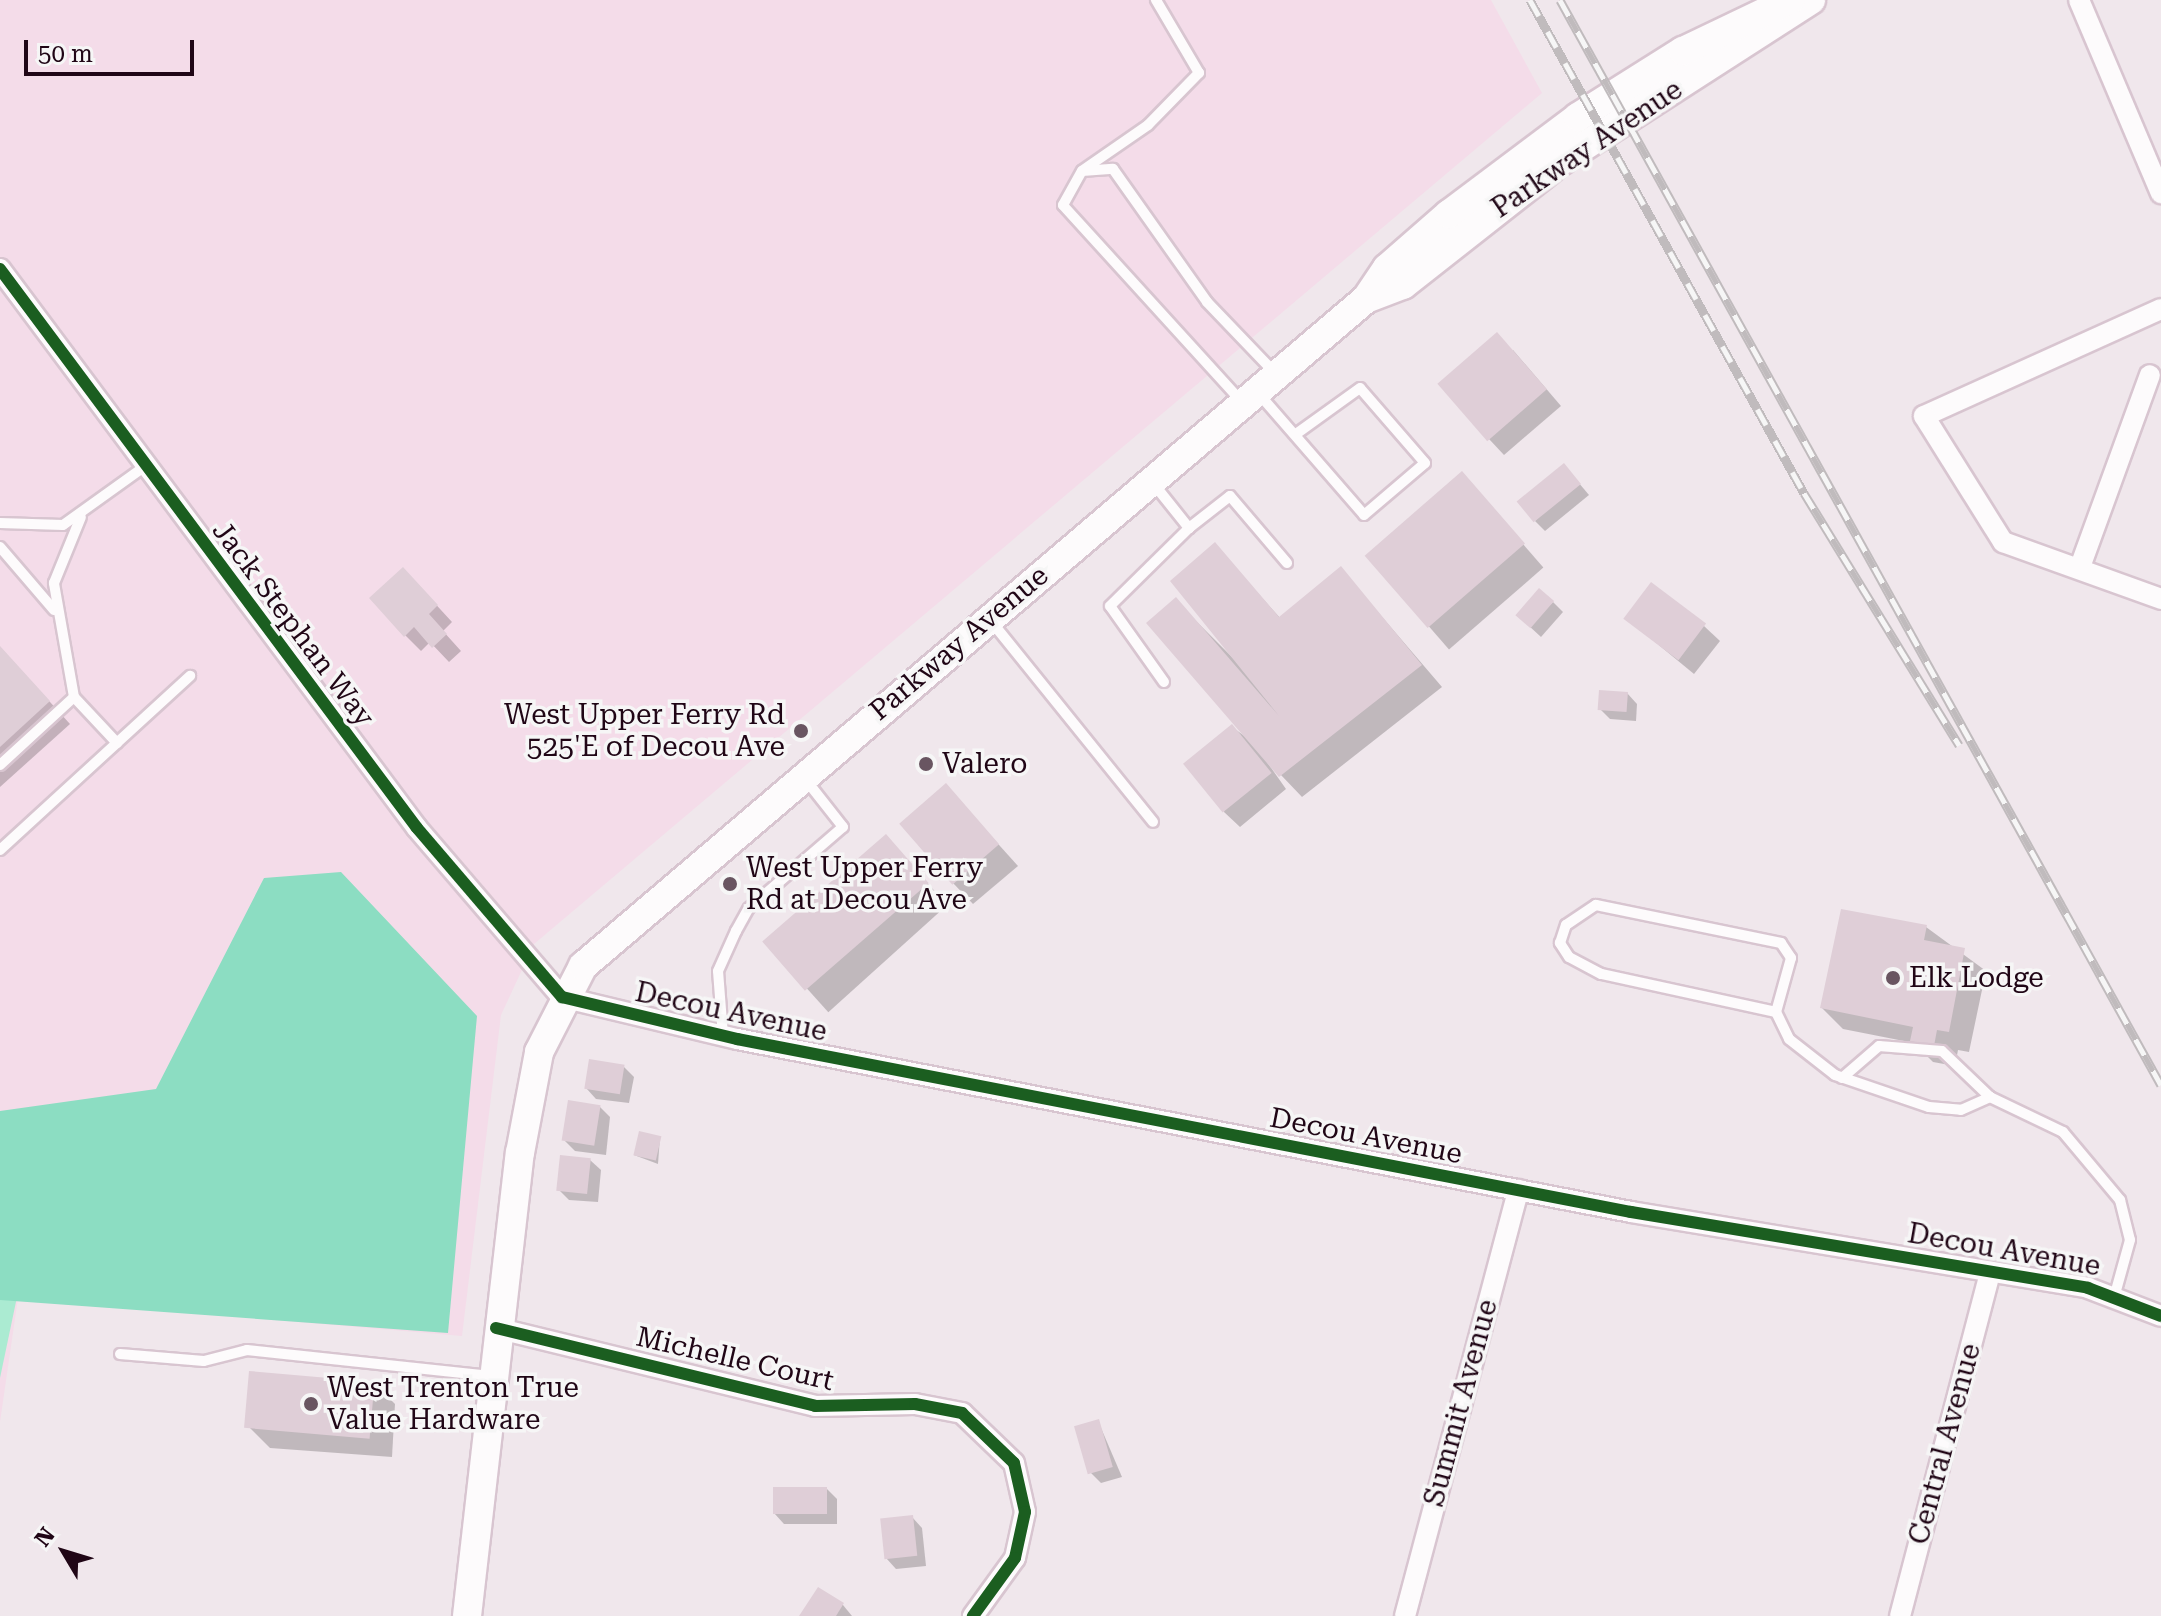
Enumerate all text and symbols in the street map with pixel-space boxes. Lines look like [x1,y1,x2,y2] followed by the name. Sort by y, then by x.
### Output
[28,24,198,74] scale bar
[38,40,93,68] text: 50 m
[1485,73,1689,225] street label: Parkway Avenue
[205,515,381,733] street label: Jack Stephan Way
[863,559,1055,727] street label: Parkway Avenue
[504,698,785,764] place label: West Upper Ferry Rd 525'E of Decou Ave
[792,722,810,740] marker: West Upper Ferry Rd 525'E of Decou Ave
[942,747,1027,781] place label: Valero
[917,755,935,773] marker: Valero
[746,851,983,917] place label: West Upper Ferry Rd at Decou Ave
[721,875,739,893] marker: West Upper Ferry Rd at Decou Ave
[1909,961,2044,995] place label: Elk Lodge
[1884,969,1902,987] marker: Elk Lodge
[632,975,830,1049] street label: Decou Avenue
[1267,1101,1465,1171] street label: Decou Avenue
[1905,1217,2103,1283] street label: Decou Avenue
[1417,1296,1505,1510] street label: Summit Avenue
[633,1320,837,1398] street label: Michelle Court
[1902,1340,1988,1548] street label: Central Avenue
[327,1371,579,1437] place label: West Trenton True Value Hardware
[302,1395,320,1413] marker: West Trenton True Value Hardware
[24,1512,104,1592] north arrow
[30,1523,60,1551] text: N

